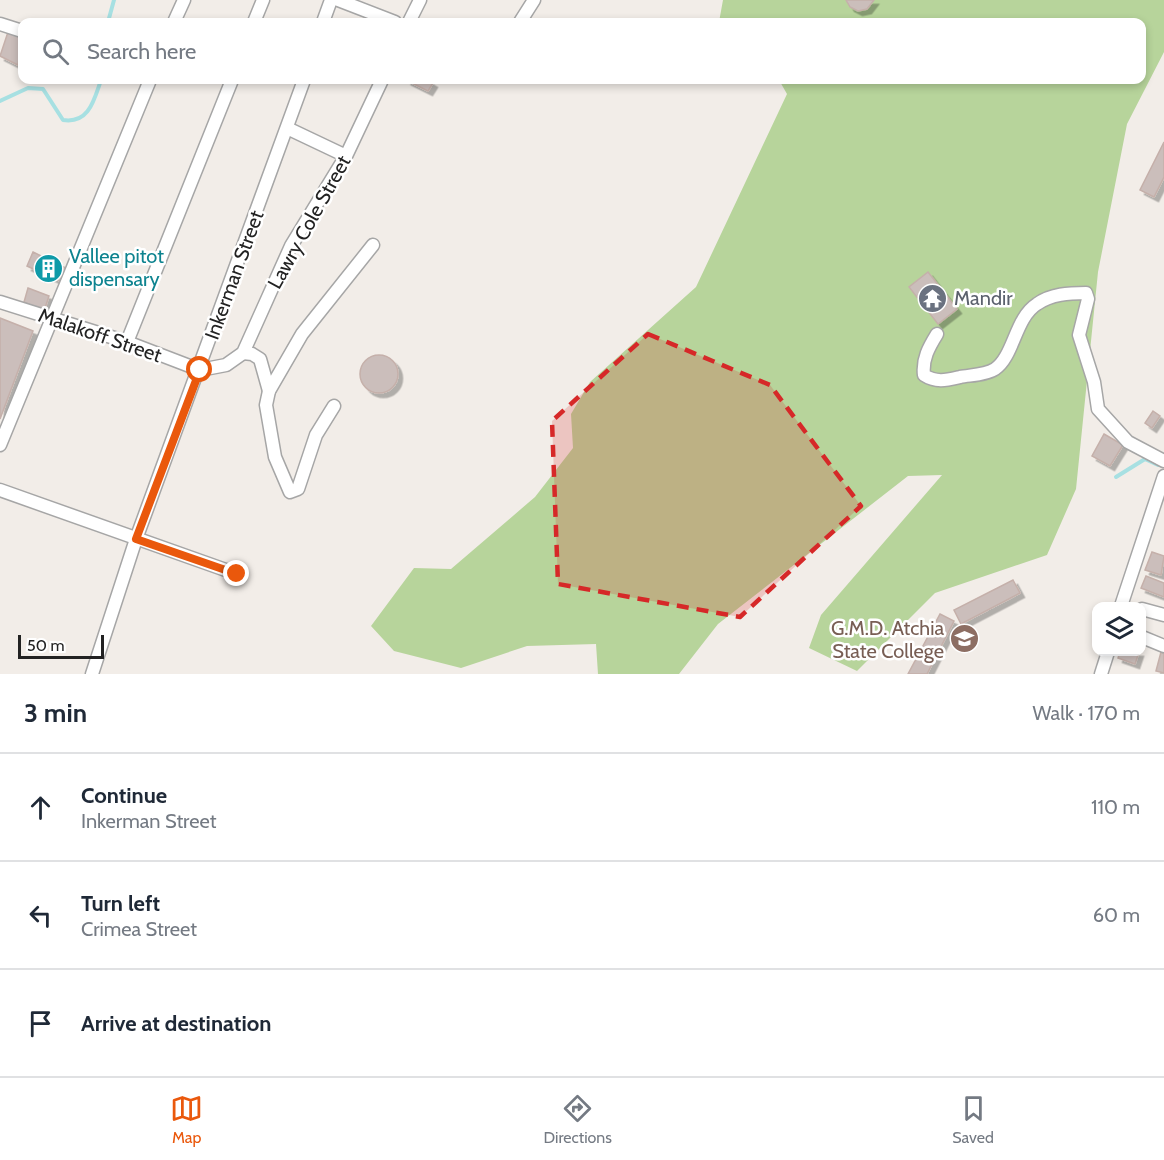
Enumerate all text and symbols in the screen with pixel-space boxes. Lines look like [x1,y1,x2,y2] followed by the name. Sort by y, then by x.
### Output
[18,18,1146,84] search box
[39,35,72,68] icon: search
[87,38,196,65] text: Search here
[262,151,356,293] street label: Lawry Cole Street
[200,207,269,343] street label: Inkerman Street
[69,244,164,291] place label: Vallee pitot dispensary
[32,252,64,284] building icon: Vallee pitot dispensary
[917,282,949,314] temple icon: Mandir
[954,286,1013,310] place label: Mandir
[35,303,165,367] street label: Malakoff Street
[186,356,212,382] route start
[223,560,249,586] route end
[1092,602,1146,656] map controls
[1092,602,1146,656] button: layers
[831,616,944,663] place label: G.M.D. Atchia State College
[949,623,981,655] school or university icon: G.M.D. Atchia State College
[18,632,104,660] scale bar
[27,636,64,655] text: 50 m
[24,697,87,729] text: 3 min
[1032,701,1140,725] text: Walk · 170 m
[81,782,167,809] text: Continue
[24,791,57,824] icon: ahead
[1091,795,1140,819] text: 110 m
[81,809,216,833] text: Inkerman Street
[81,890,160,917] text: Turn left
[24,899,57,932] icon: left
[1093,903,1140,927] text: 60 m
[81,917,197,941] text: Crimea Street
[24,1007,57,1040] icon: arrive
[81,1010,271,1037] text: Arrive at destination
[170,1092,203,1147] tab: Map
[544,1092,612,1147] tab: Directions
[952,1092,994,1147] tab: Saved

